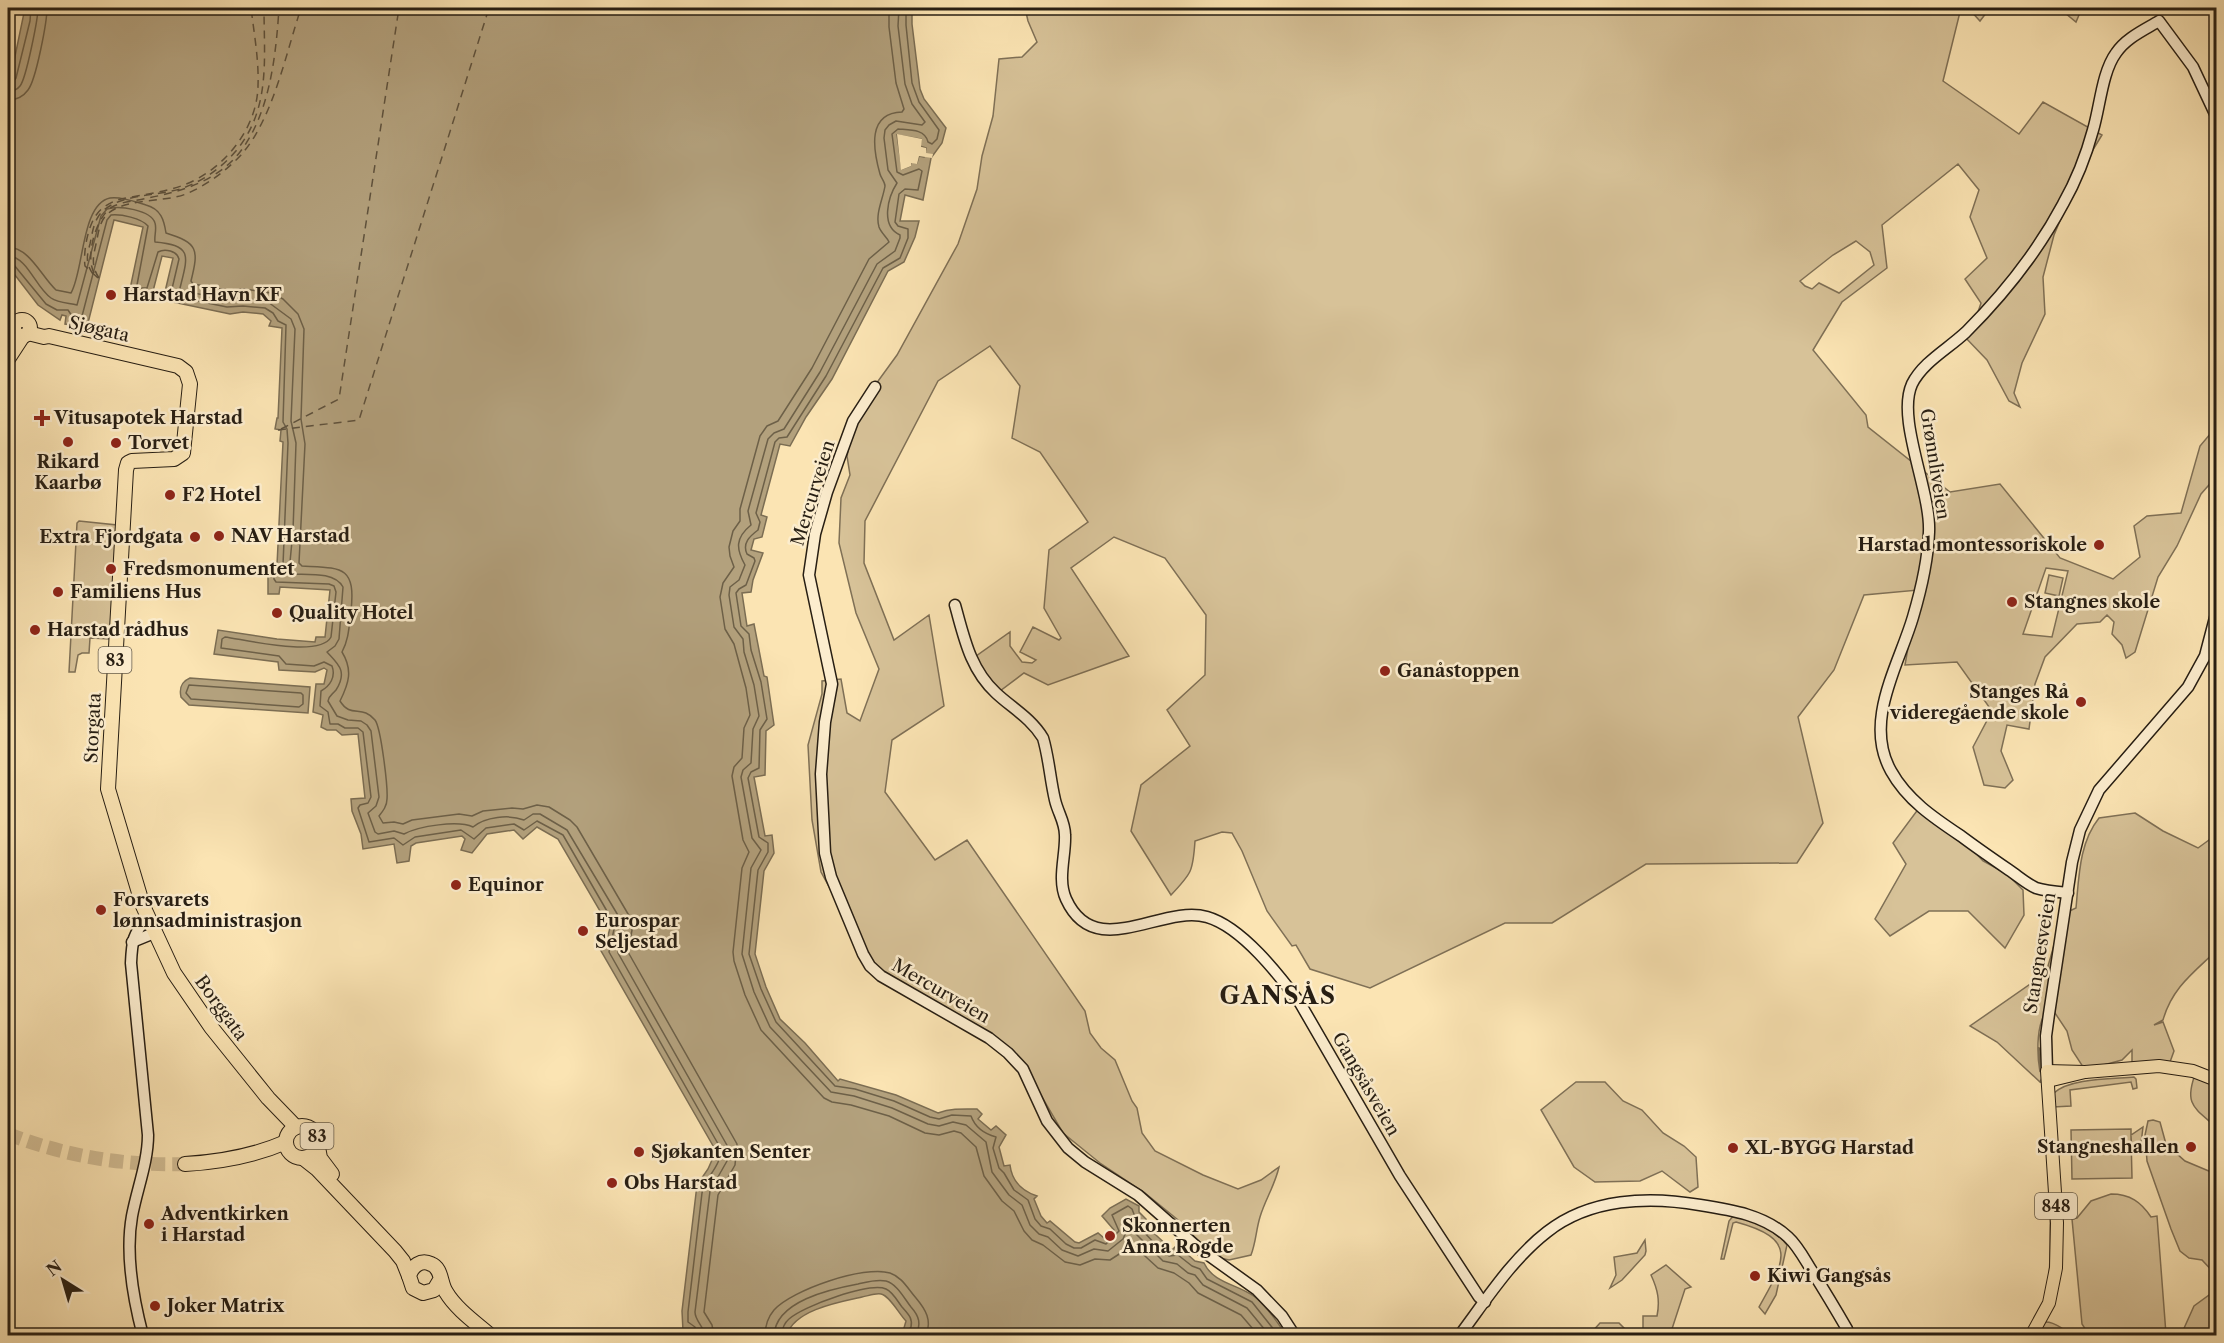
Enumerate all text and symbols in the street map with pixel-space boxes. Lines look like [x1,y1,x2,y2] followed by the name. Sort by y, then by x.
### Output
[123,284,282,306] place label: Harstad Havn KF
[104,288,118,302] marker: Harstad Havn KF
[66,311,132,347] street label: Sjøgata
[53,407,243,429] place label: Vitusapotek Harstad
[1915,407,1955,521] street label: Grønnliveien
[35,411,49,425] marker: Vitusapotek Harstad
[128,432,190,454] place label: Torvet
[61,435,75,449] marker: Rikard Kaarbø
[109,436,123,450] marker: Torvet
[786,437,840,549] street label: Mercurveien
[34,451,102,494] place label: Rikard Kaarbø
[182,484,261,506] place label: F2 Hotel
[163,488,177,502] marker: F2 Hotel
[231,525,350,547] place label: NAV Harstad
[39,526,184,548] place label: Extra Fjordgata
[212,529,226,543] marker: NAV Harstad
[188,530,202,544] marker: Extra Fjordgata
[1858,534,2087,556] place label: Harstad montessoriskole
[2092,538,2106,552] marker: Harstad montessoriskole
[123,558,295,580] place label: Fredsmonumentet
[104,562,118,576] marker: Fredsmonumentet
[70,581,201,603] place label: Familiens Hus
[51,585,65,599] marker: Familiens Hus
[2024,591,2160,613] place label: Stangnes skole
[2005,595,2019,609] marker: Stangnes skole
[289,602,414,624] place label: Quality Hotel
[270,606,284,620] marker: Quality Hotel
[47,619,189,641] place label: Harstad rådhus
[28,623,42,637] marker: Harstad rådhus
[98,647,132,673] road number: 83
[1397,660,1520,682] place label: Ganåstoppen
[1378,664,1392,678] marker: Ganåstoppen
[1889,681,2070,724] place label: Stanges Rå videregående skole
[80,692,106,764] street label: Storgata
[2074,695,2088,709] marker: Stanges Rå videregående skole
[468,874,544,896] place label: Equinor
[449,878,463,892] marker: Equinor
[113,889,303,932] place label: Forsvarets lønnsadministrasjon
[2020,891,2060,1015] street label: Stangnesveien
[94,903,108,917] marker: Forsvarets lønnsadministrasjon
[595,910,680,953] place label: Eurospar Seljestad
[576,924,590,938] marker: Eurospar Seljestad
[888,954,994,1028] street label: Mercurveien
[190,971,252,1045] street label: Borggata
[1219,981,1337,1010] district label: GANSÅS
[1327,1028,1405,1140] street label: Gangsåsveien
[300,1123,334,1149] road number: 83
[2037,1136,2180,1158] place label: Stangneshallen
[1744,1137,1914,1159] place label: XL-BYGG Harstad
[2184,1140,2198,1154] marker: Stangneshallen
[651,1141,811,1163] place label: Sjøkanten Senter
[1726,1141,1740,1155] marker: XL-BYGG Harstad
[632,1145,646,1159] marker: Sjøkanten Senter
[624,1172,737,1194] place label: Obs Harstad
[605,1176,619,1190] marker: Obs Harstad
[2035,1193,2077,1219] road number: 848
[160,1203,290,1246] place label: Adventkirken i Harstad
[1121,1215,1234,1258] place label: Skonnerten Anna Rogde
[142,1217,156,1231] marker: Adventkirken i Harstad
[1103,1229,1117,1243] marker: Skonnerten Anna Rogde
[33,1250,93,1310] north arrow
[42,1256,66,1280] text: N
[1767,1265,1891,1287] place label: Kiwi Gangsås
[1748,1269,1762,1283] marker: Kiwi Gangsås
[164,1295,284,1317] place label: Joker Matrix
[148,1299,162,1313] marker: Joker Matrix

